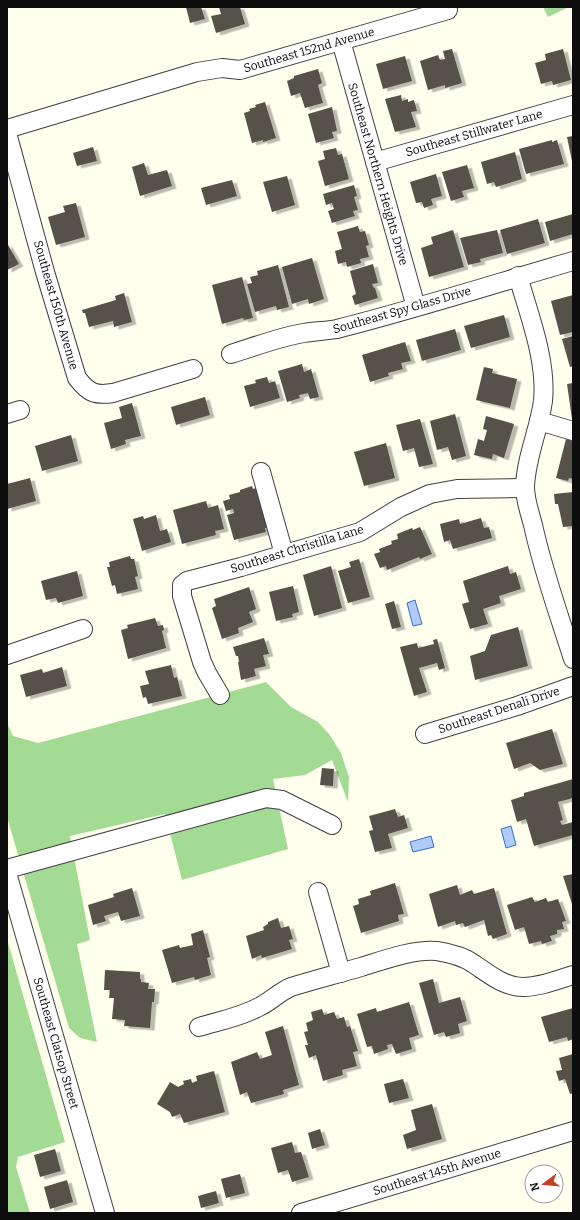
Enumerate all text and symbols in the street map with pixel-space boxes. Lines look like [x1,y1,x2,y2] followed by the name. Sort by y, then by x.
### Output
[242,25,376,75] street label: Southeast 152nd Avenue
[345,81,411,267] street label: Southeast Northern Heights Drive
[404,107,544,159] street label: Southeast Stillwater Lane
[31,239,81,371] street label: Southeast 150th Avenue
[331,284,473,336] street label: Southeast Spy Glass Drive
[229,522,365,576] street label: Southeast Christilla Lane
[436,684,562,736] street label: Southeast Denali Drive
[30,976,82,1111] street label: Southeast Clatsop Street
[371,1146,503,1198] street label: Southeast 145th Avenue
[524,1164,564,1204] north arrow
[527,1180,542,1192] text: N

